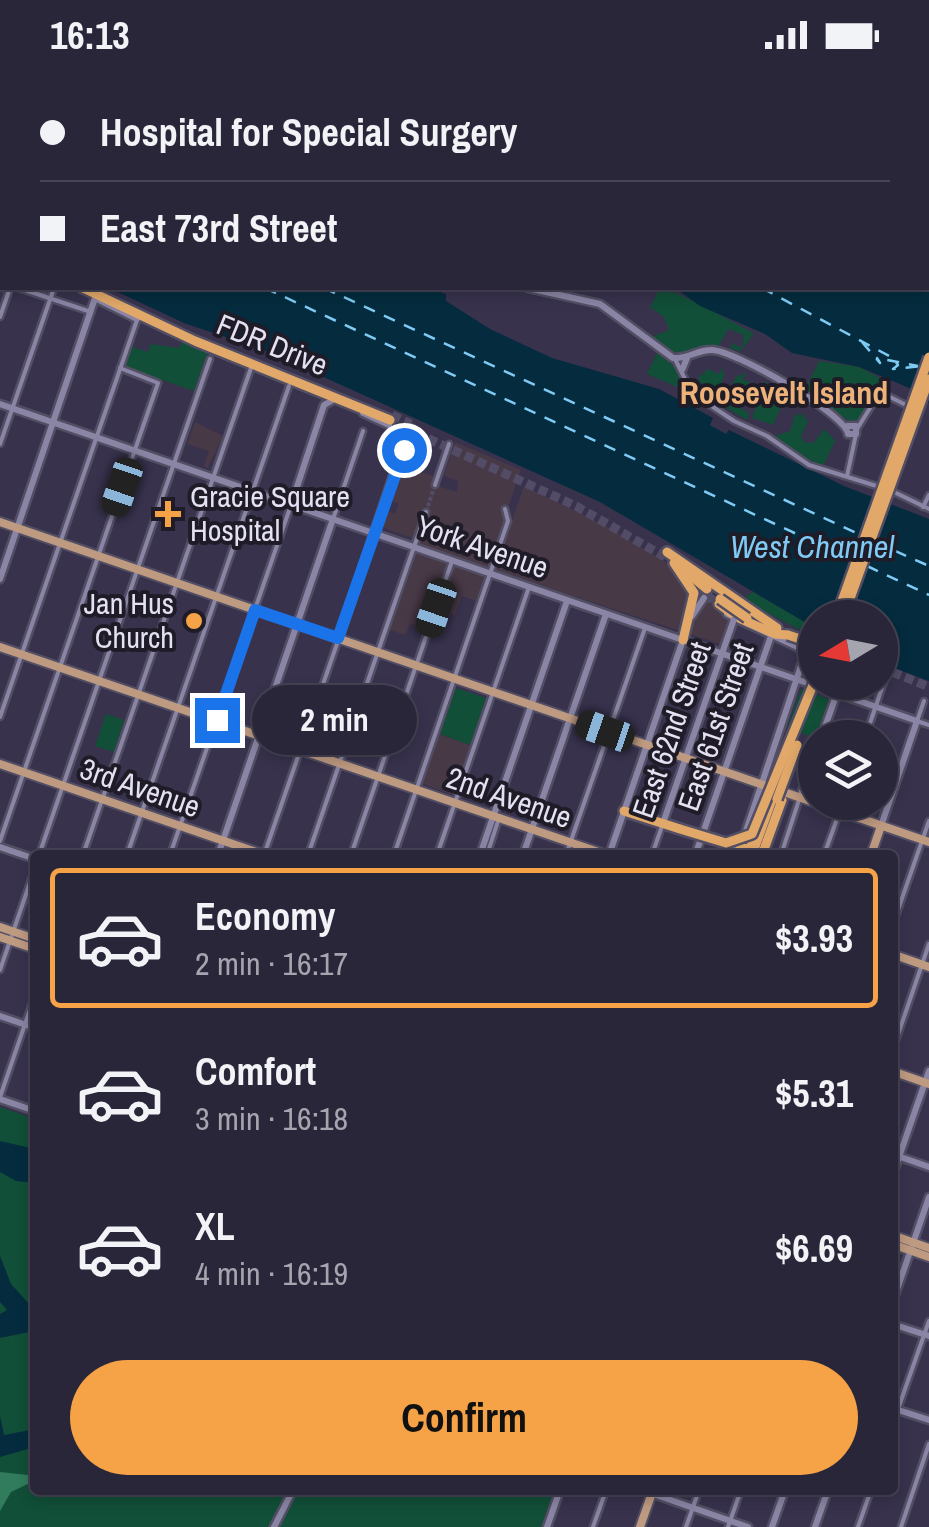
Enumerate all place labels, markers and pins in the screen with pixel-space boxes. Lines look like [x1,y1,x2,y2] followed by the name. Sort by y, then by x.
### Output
[190,476,350,550] place label: Gracie Square Hospital
[155,501,181,527] marker: Gracie Square Hospital
[84,583,174,657] place label: Jan Hus Church
[183,610,205,632] marker: Jan Hus Church

